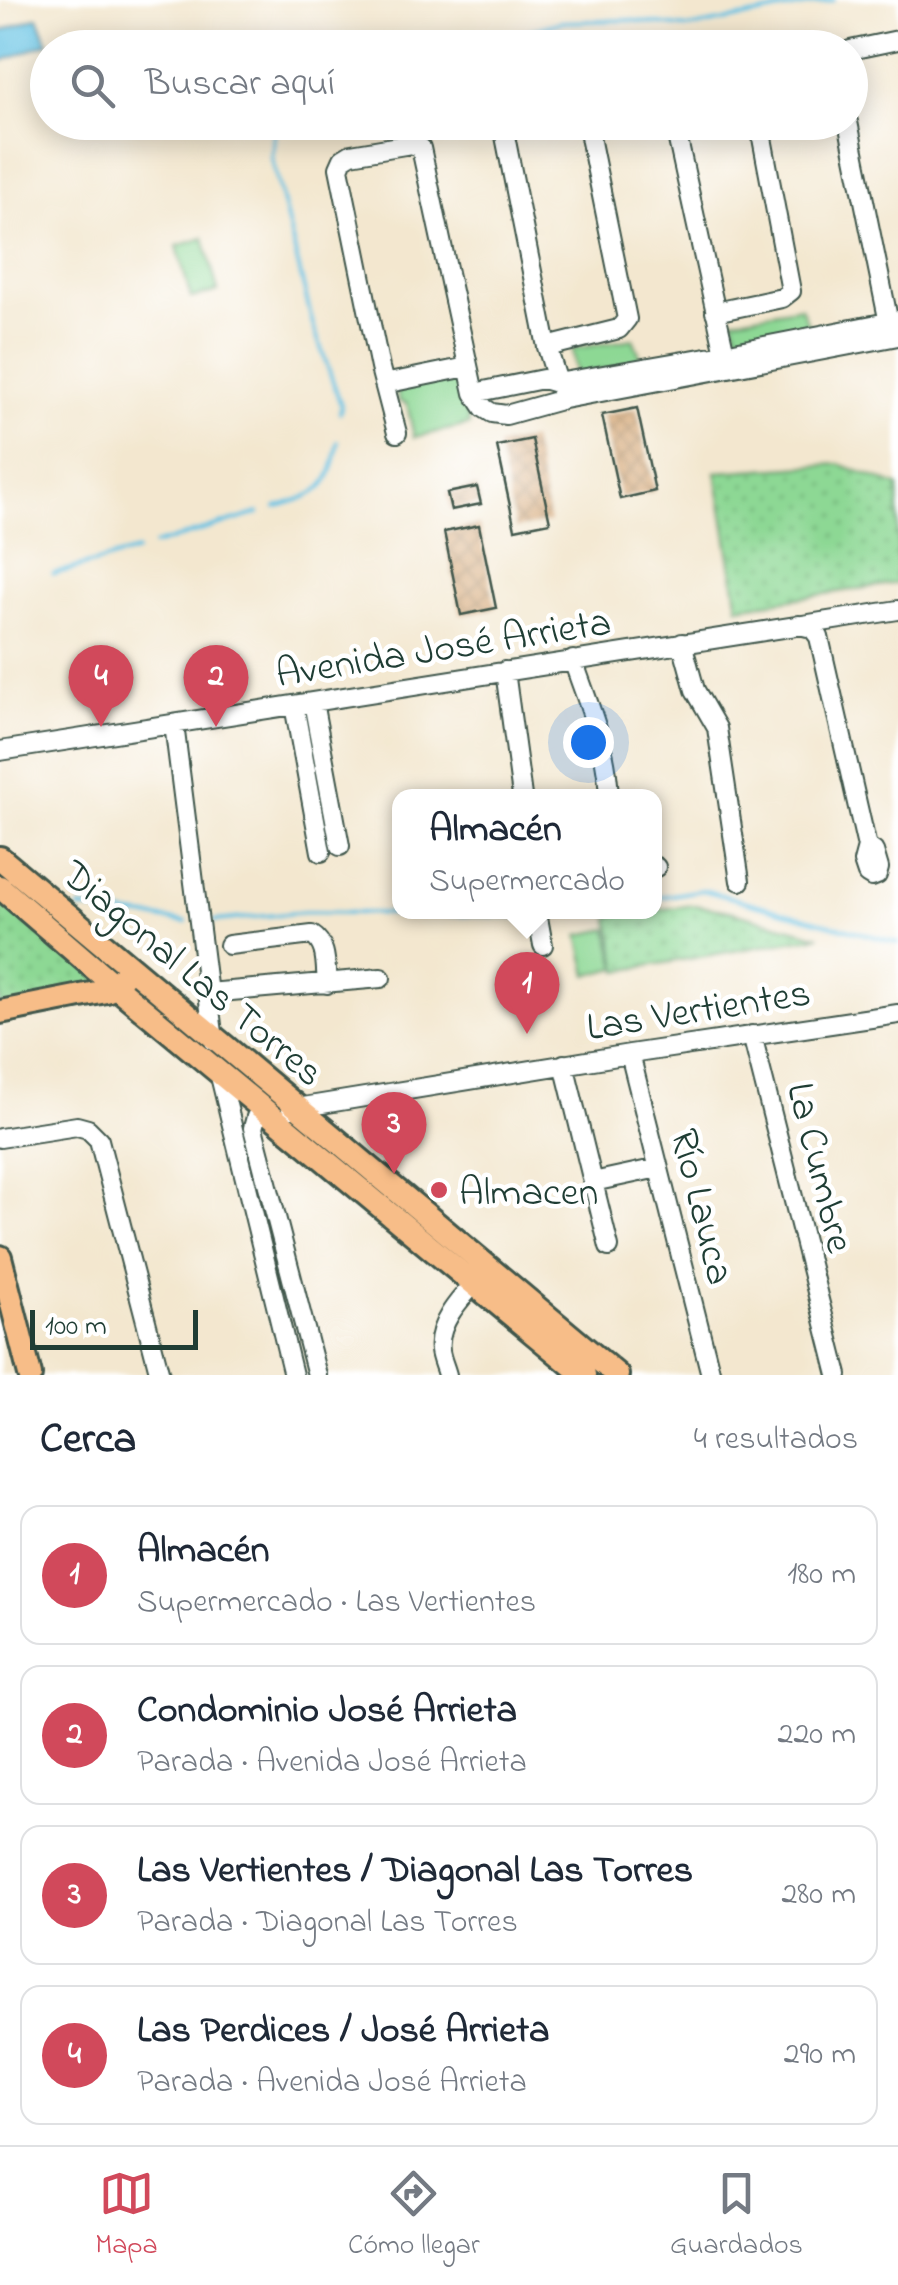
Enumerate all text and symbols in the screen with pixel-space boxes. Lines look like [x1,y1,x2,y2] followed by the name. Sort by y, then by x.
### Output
[30,30,868,140] search box
[145,57,335,113] text: Buscar aquí
[65,58,120,113] icon: search
[272,595,615,706] street label: Avenida José Arrieta
[68,644,134,727] pin: 4
[184,644,248,727] pin: 2
[563,717,614,768] your location
[392,789,662,919] popup
[429,803,562,859] text: Almacén
[46,847,335,1103] street label: Diagonal Las Torres
[429,859,625,906] text: Supermercado
[494,952,560,1034] pin: 1
[583,966,815,1059] street label: Las Vertientes
[768,1077,867,1260] street label: La Cumbre
[362,1092,426,1174] pin: 3
[652,1123,747,1291] street label: Río Lauca
[459,1165,598,1224] place label: Almacen
[428,1179,450,1201] marker: Almacen
[30,1305,198,1350] scale bar
[45,1307,107,1348] text: 100 m
[40,1410,136,1471] text: Cerca
[694,1417,858,1464] text: 4 resultados
[137,1524,269,1580] text: Almacén
[69,1552,80,1599] text: 1
[787,1552,856,1599] text: 180 m
[137,1580,536,1627] text: Supermercado · Las Vertientes
[137,1684,517,1740] text: Condominio José Arrieta
[67,1712,82,1759] text: 2
[778,1712,856,1759] text: 220 m
[137,1740,527,1787] text: Parada · Avenida José Arrieta
[137,1844,693,1900] text: Las Vertientes / Diagonal Las Torres
[68,1872,81,1919] text: 3
[781,1872,856,1919] text: 280 m
[137,1900,518,1947] text: Parada · Diagonal Las Torres
[137,2004,549,2060] text: Las Perdices / José Arrieta
[68,2032,81,2079] text: 4
[784,2032,856,2079] text: 290 m
[137,2060,527,2107] text: Parada · Avenida José Arrieta
[95,2166,158,2267] tab: Mapa
[348,2166,480,2267] tab: Cómo llegar
[670,2166,803,2267] tab: Guardados

